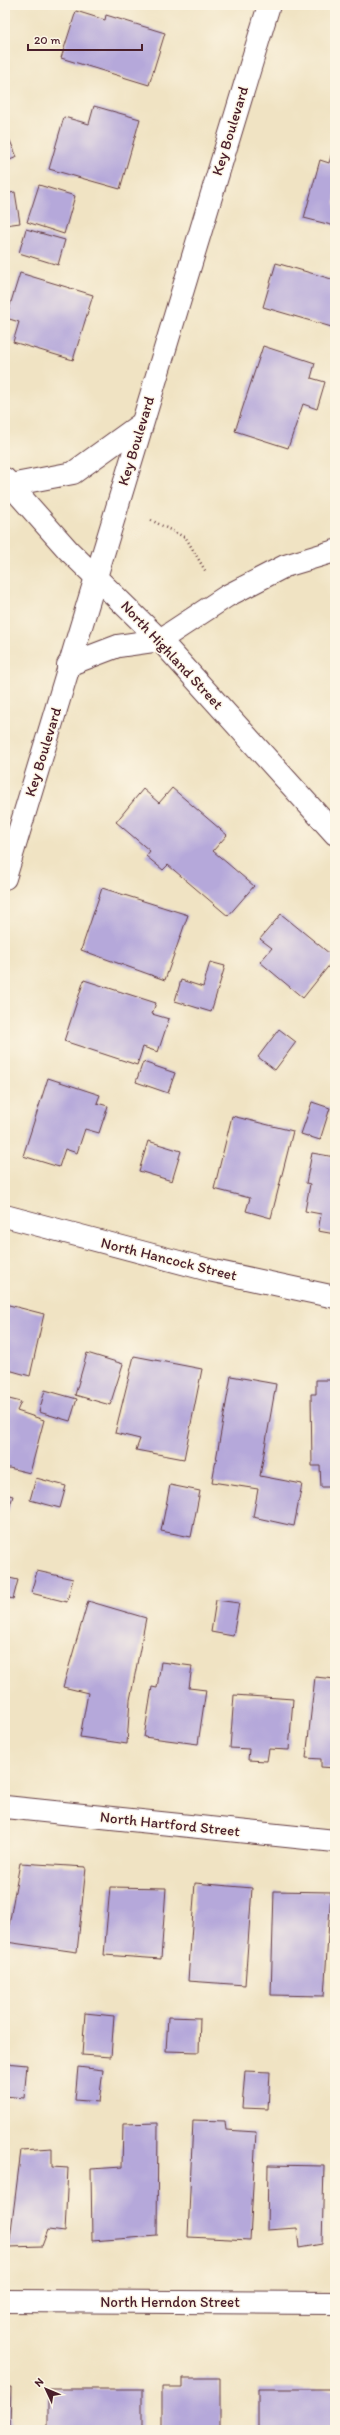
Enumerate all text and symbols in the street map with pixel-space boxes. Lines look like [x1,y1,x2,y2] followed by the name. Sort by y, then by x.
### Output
[28,26,142,52] scale bar
[34,33,61,47] text: 20 m
[208,84,252,178] street label: Key Boulevard
[114,394,158,488] street label: Key Boulevard
[117,597,227,713] street label: North Highland Street
[21,705,65,799] street label: Key Boulevard
[99,1233,239,1285] street label: North Hancock Street
[99,1808,241,1840] street label: North Hartford Street
[100,2293,240,2311] street label: North Herndon Street
[26,2369,66,2409] north arrow
[32,2375,46,2390] text: N

